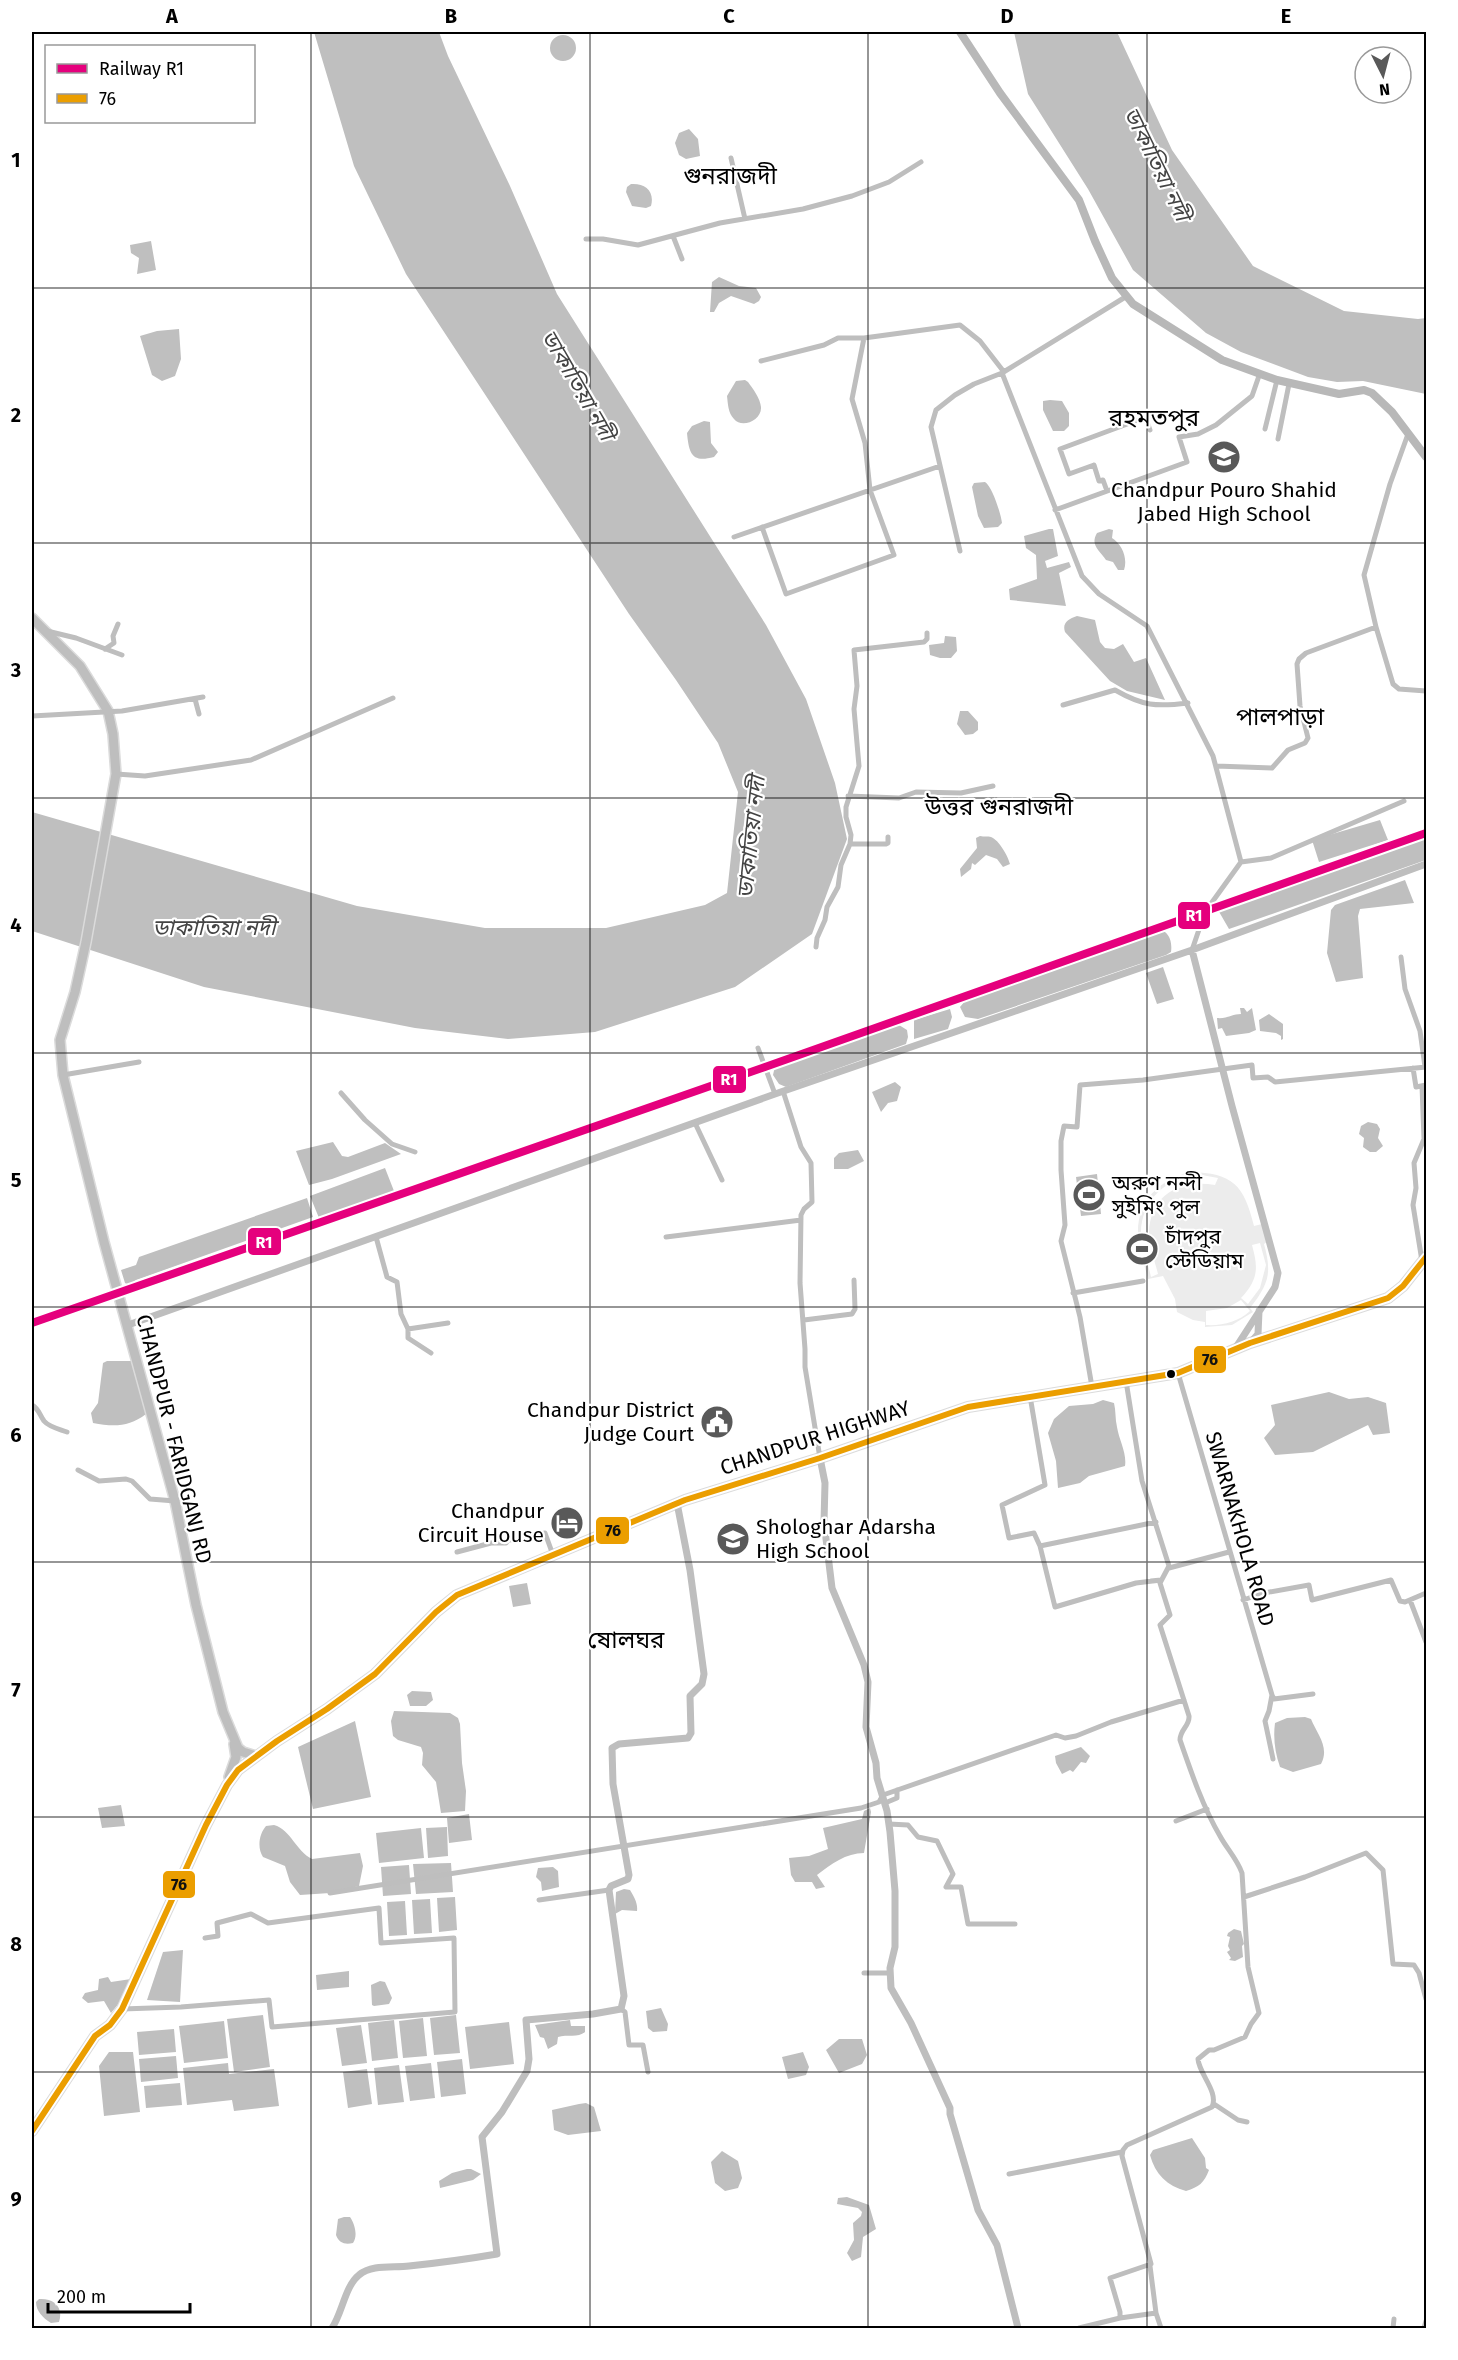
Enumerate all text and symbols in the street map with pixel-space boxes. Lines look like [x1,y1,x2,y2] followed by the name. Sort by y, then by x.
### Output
[165,4,179,28] text: A
[445,4,457,28] text: B
[723,4,735,28] text: C
[1000,4,1014,28] text: D
[1281,4,1291,28] text: E
[45,45,255,123] legend
[1353,45,1413,105] north arrow
[99,58,184,80] text: Railway R1
[1378,79,1391,99] text: N
[99,88,116,110] text: 76
[1118,103,1198,229] water label: ডাকাতিয়া নদী
[11,148,21,172] text: 1
[683,162,777,190] district label: গুনরাজদী
[536,325,623,449] water label: ডাকাতিয়া নদী
[11,403,21,427] text: 2
[1108,404,1200,432] district label: রহমতপুর
[1206,439,1242,475] school or university icon: Chandpur Pouro Shahid Jabed High School
[1111,477,1337,527] place label: Chandpur Pouro Shahid Jabed High School
[10,658,21,682] text: 3
[1236,703,1325,731] district label: পালপাড়া
[731,770,771,900] water label: ডাকাতিয়া নদী
[924,793,1074,821] district label: উত্তর গুনরাজদী
[1177,901,1211,930] line badge: R1
[1185,906,1203,925] text: R1
[10,913,22,937] text: 4
[152,914,280,941] water label: ডাকাতিয়া নদী
[712,1065,747,1094] line badge: R1
[720,1070,738,1089] text: R1
[11,1168,22,1192] text: 5
[1111,1170,1202,1220] place label: অরুণ নন্দী সুইমিং পুল
[1071,1177,1107,1213] sports icon: অরুণ নন্দী সুইমিং পুল
[1164,1224,1245,1274] place label: চাঁদপুর স্টেডিয়াম
[247,1227,282,1256] line badge: R1
[1124,1231,1160,1267] sports icon: চাঁদপুর স্টেডিয়াম
[255,1233,273,1252] text: R1
[130,1312,218,1566] street label: CHANDPUR - FARIDGANJ RD
[1193,1345,1227,1374] line badge: 76
[1202,1350,1218,1369] text: 76
[1165,1368,1177,1380] unlabelled marker
[717,1395,914,1481] street label: CHANDPUR HIGHWAY
[527,1397,694,1447] place label: Chandpur District Judge Court
[699,1404,735,1440] public building icon: Chandpur District Judge Court
[10,1423,22,1447] text: 6
[1200,1429,1280,1629] street label: SWARNAKHOLA ROAD
[418,1498,544,1548] place label: Chandpur Circuit House
[549,1505,585,1541] hotel icon: Chandpur Circuit House
[756,1514,936,1564] place label: Shologhar Adarsha High School
[595,1516,630,1545] line badge: 76
[605,1521,621,1540] text: 76
[715,1521,751,1557] school or university icon: Shologhar Adarsha High School
[588,1626,665,1654] district label: ষোলঘর
[11,1678,21,1702] text: 7
[162,1870,196,1899] line badge: 76
[171,1875,187,1894] text: 76
[10,1932,22,1956] text: 8
[10,2187,22,2211] text: 9
[48,2276,190,2314] scale bar
[57,2286,106,2308] text: 200 m

